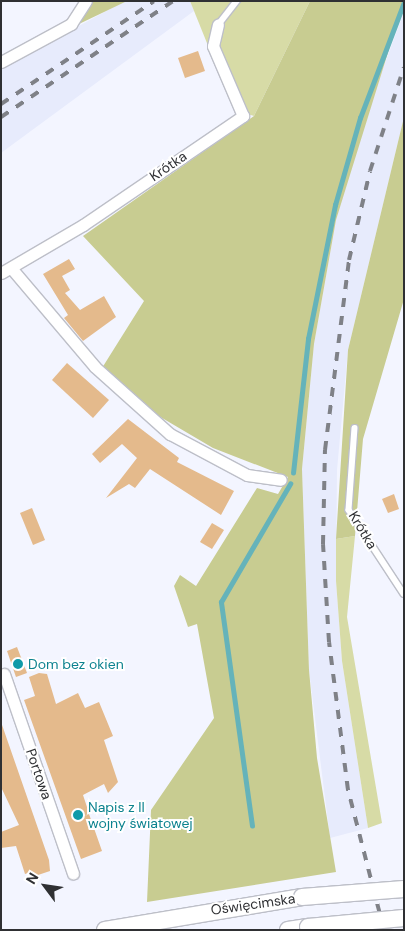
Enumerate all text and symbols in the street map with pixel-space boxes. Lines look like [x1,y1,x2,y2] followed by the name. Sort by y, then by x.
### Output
[146,148,190,184] street label: Krótka
[345,508,381,552] street label: Krótka
[28,656,124,672] place label: Dom bez okien
[12,658,24,670] marker: Dom bez okien
[23,746,55,802] street label: Portowa
[88,799,193,832] place label: Napis z II wojny światowej
[72,809,84,821] marker: Napis z II wojny światowej
[20,861,70,911] north arrow
[22,869,42,887] text: N
[210,890,296,918] street label: Oświęcimska

